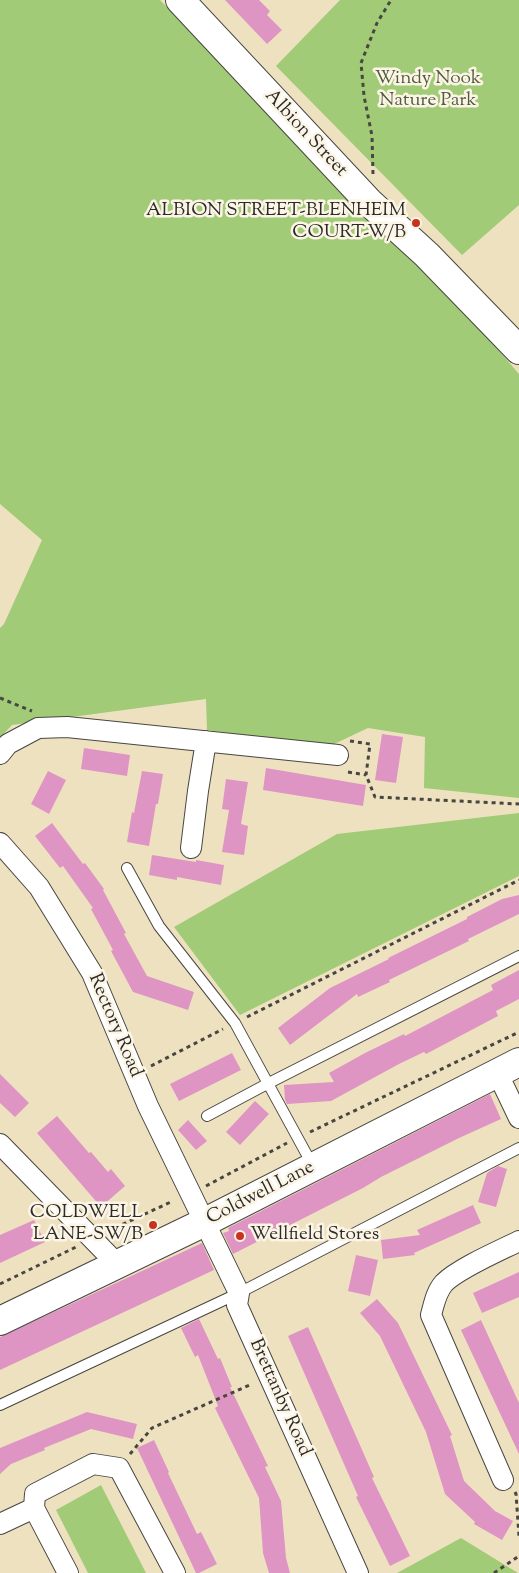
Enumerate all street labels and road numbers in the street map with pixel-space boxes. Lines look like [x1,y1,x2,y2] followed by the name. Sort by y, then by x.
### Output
[259,86,351,182] street label: Albion Street
[82,971,146,1081] street label: Rectory Road
[203,1157,319,1231] street label: Coldwell Lane
[243,1335,315,1461] street label: Brettanby Road

